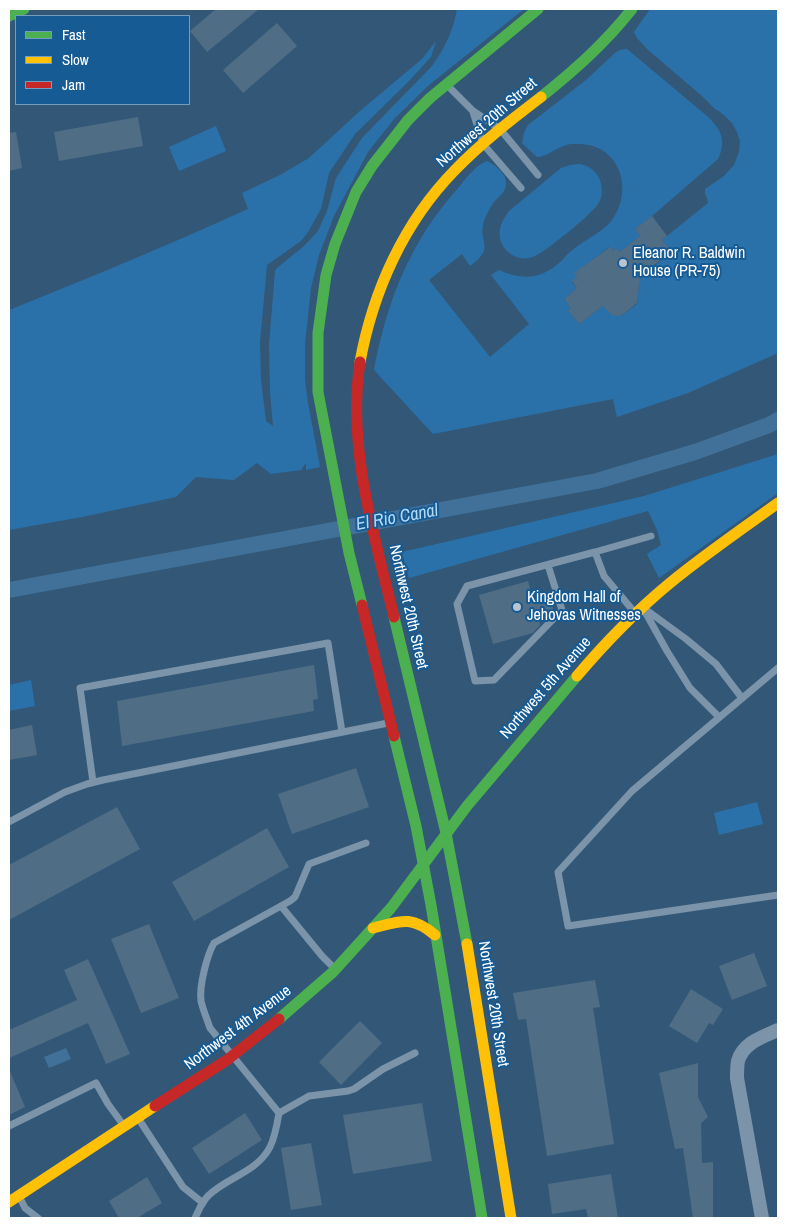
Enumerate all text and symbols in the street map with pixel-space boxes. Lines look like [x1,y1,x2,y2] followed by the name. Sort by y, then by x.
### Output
[15,15,190,105] legend
[62,24,85,45] text: Fast
[62,49,89,70] text: Slow
[62,74,85,95] text: Jam
[433,74,541,172] street label: Northwest 20th Street
[633,244,745,282] place label: Eleanor R. Baldwin House (PR-75)
[617,257,629,269] marker: Eleanor R. Baldwin House (PR-75)
[354,500,440,536] water label: El Rio Canal
[384,543,432,671] street label: Northwest 20th Street
[527,588,641,626] place label: Kingdom Hall of Jehovas Witnesses
[511,601,523,613] marker: Kingdom Hall of Jehovas Witnesses
[496,633,596,743] street label: Northwest 5th Avenue
[474,940,512,1068] street label: Northwest 20th Street
[181,982,295,1074] street label: Northwest 4th Avenue

